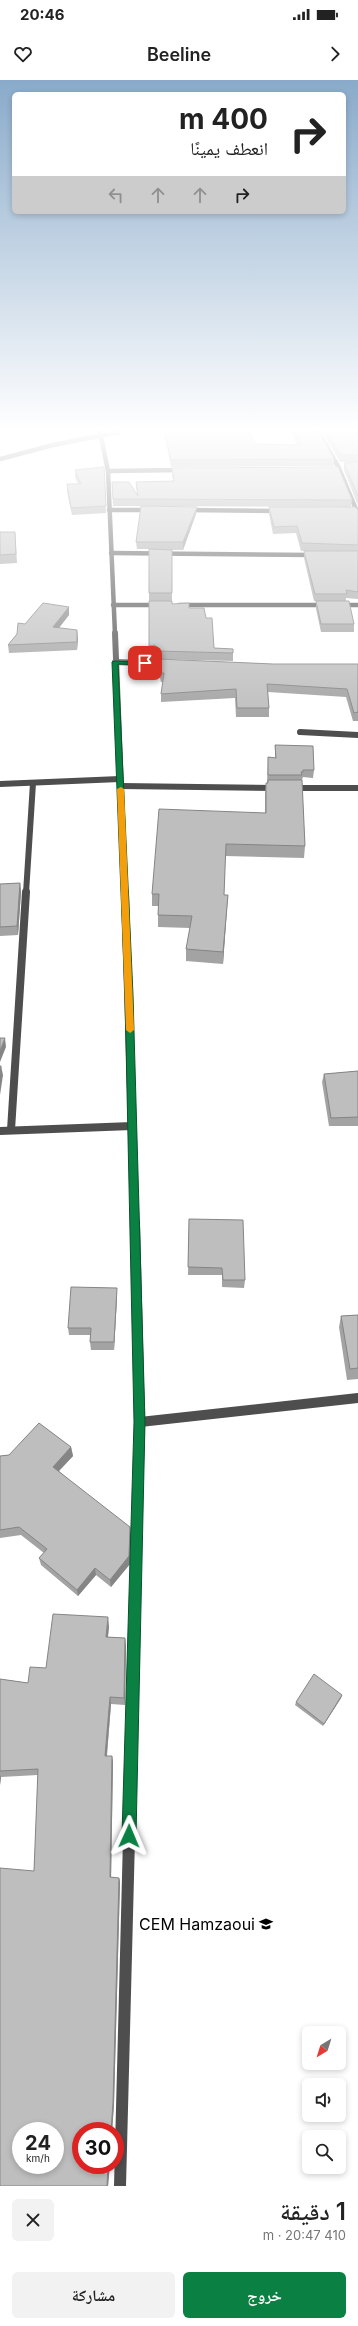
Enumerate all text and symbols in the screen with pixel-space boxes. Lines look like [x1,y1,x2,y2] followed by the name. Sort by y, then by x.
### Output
[20,5,64,24] text: 20:46
[12,43,34,65] icon: heart
[324,43,346,65] icon: forward
[147,44,211,65] text: Beeline
[179,102,268,136] text: 400 m
[282,108,334,160] icon: right
[190,138,268,159] text: انعطف يمينًا
[105,184,127,206] icon: left
[147,184,169,206] icon: ahead
[189,184,211,206] icon: ahead
[231,184,253,206] icon: right
[128,646,162,680] pin
[134,652,156,674] icon: arrive
[108,1815,150,1857] position arrow
[139,1914,255,1934] place label: CEM Hamzaoui
[258,1916,274,1932] school or university icon: CEM Hamzaoui
[302,2026,346,2070] north arrow
[302,2026,346,2174] map controls
[302,2078,346,2122] button: sound
[72,2122,124,2174] speed limit sign: 30
[302,2130,346,2174] button: search
[25,2131,51,2155] text: 24
[26,2152,50,2164] text: km/h
[280,2197,346,2226] text: 1 دقيقة
[12,2199,54,2241] button: close
[263,2227,346,2243] text: 410 m · 20:47
[12,2272,175,2318] button: مشاركة
[183,2272,346,2318] button: خروج

